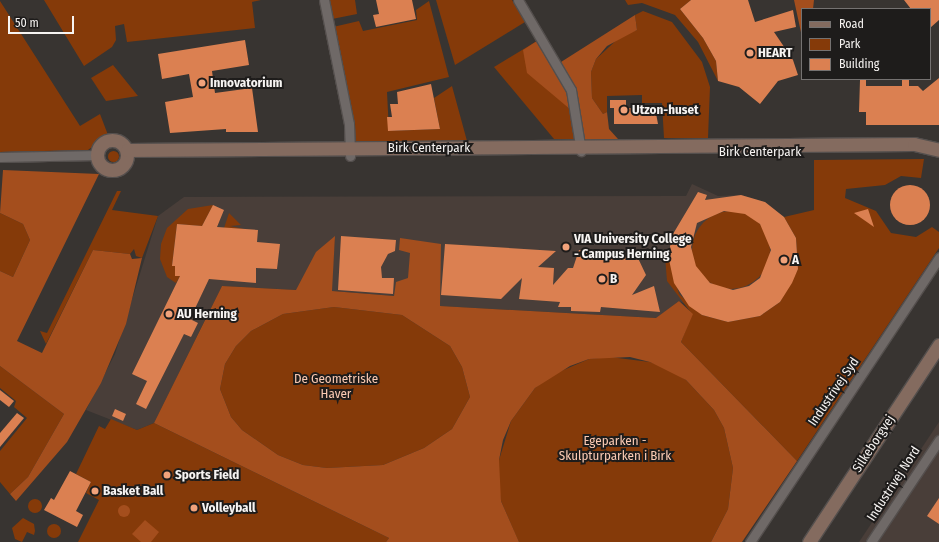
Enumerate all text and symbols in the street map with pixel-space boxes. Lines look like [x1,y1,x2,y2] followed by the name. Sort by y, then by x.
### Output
[10,8,76,34] scale bar
[801,8,931,80] legend
[15,16,39,30] text: 50 m
[839,17,864,31] text: Road
[839,37,860,51] text: Park
[758,45,792,61] place label: HEART
[745,48,755,58] marker: HEART
[839,57,879,71] text: Building
[210,75,282,91] place label: Innovatorium
[197,78,207,88] marker: Innovatorium
[632,102,699,118] place label: Utzon-huset
[619,105,629,115] marker: Utzon-huset
[388,140,470,156] street label: Birk Centerpark
[719,144,801,160] street label: Birk Centerpark
[574,232,691,263] place label: VIA University College - Campus Herning
[561,242,571,252] marker: VIA University College - Campus Herning
[792,252,799,268] place label: A
[779,255,789,265] marker: A
[610,271,617,287] place label: B
[597,274,607,284] marker: B
[177,306,237,322] place label: AU Herning
[164,309,174,319] marker: AU Herning
[805,355,863,429] street label: Industrivej Syd
[294,372,378,403] park label: De Geometriske Haver
[850,412,898,476] street label: Silkeborgvej
[559,434,671,465] park label: Egeparken - Skulpturparken i Birk
[864,444,924,524] street label: Industrivej Nord
[175,467,239,483] place label: Sports Field
[162,470,172,480] marker: Sports Field
[103,483,163,499] place label: Basket Ball
[90,486,100,496] marker: Basket Ball
[202,500,256,516] place label: Volleyball
[189,503,199,513] marker: Volleyball

